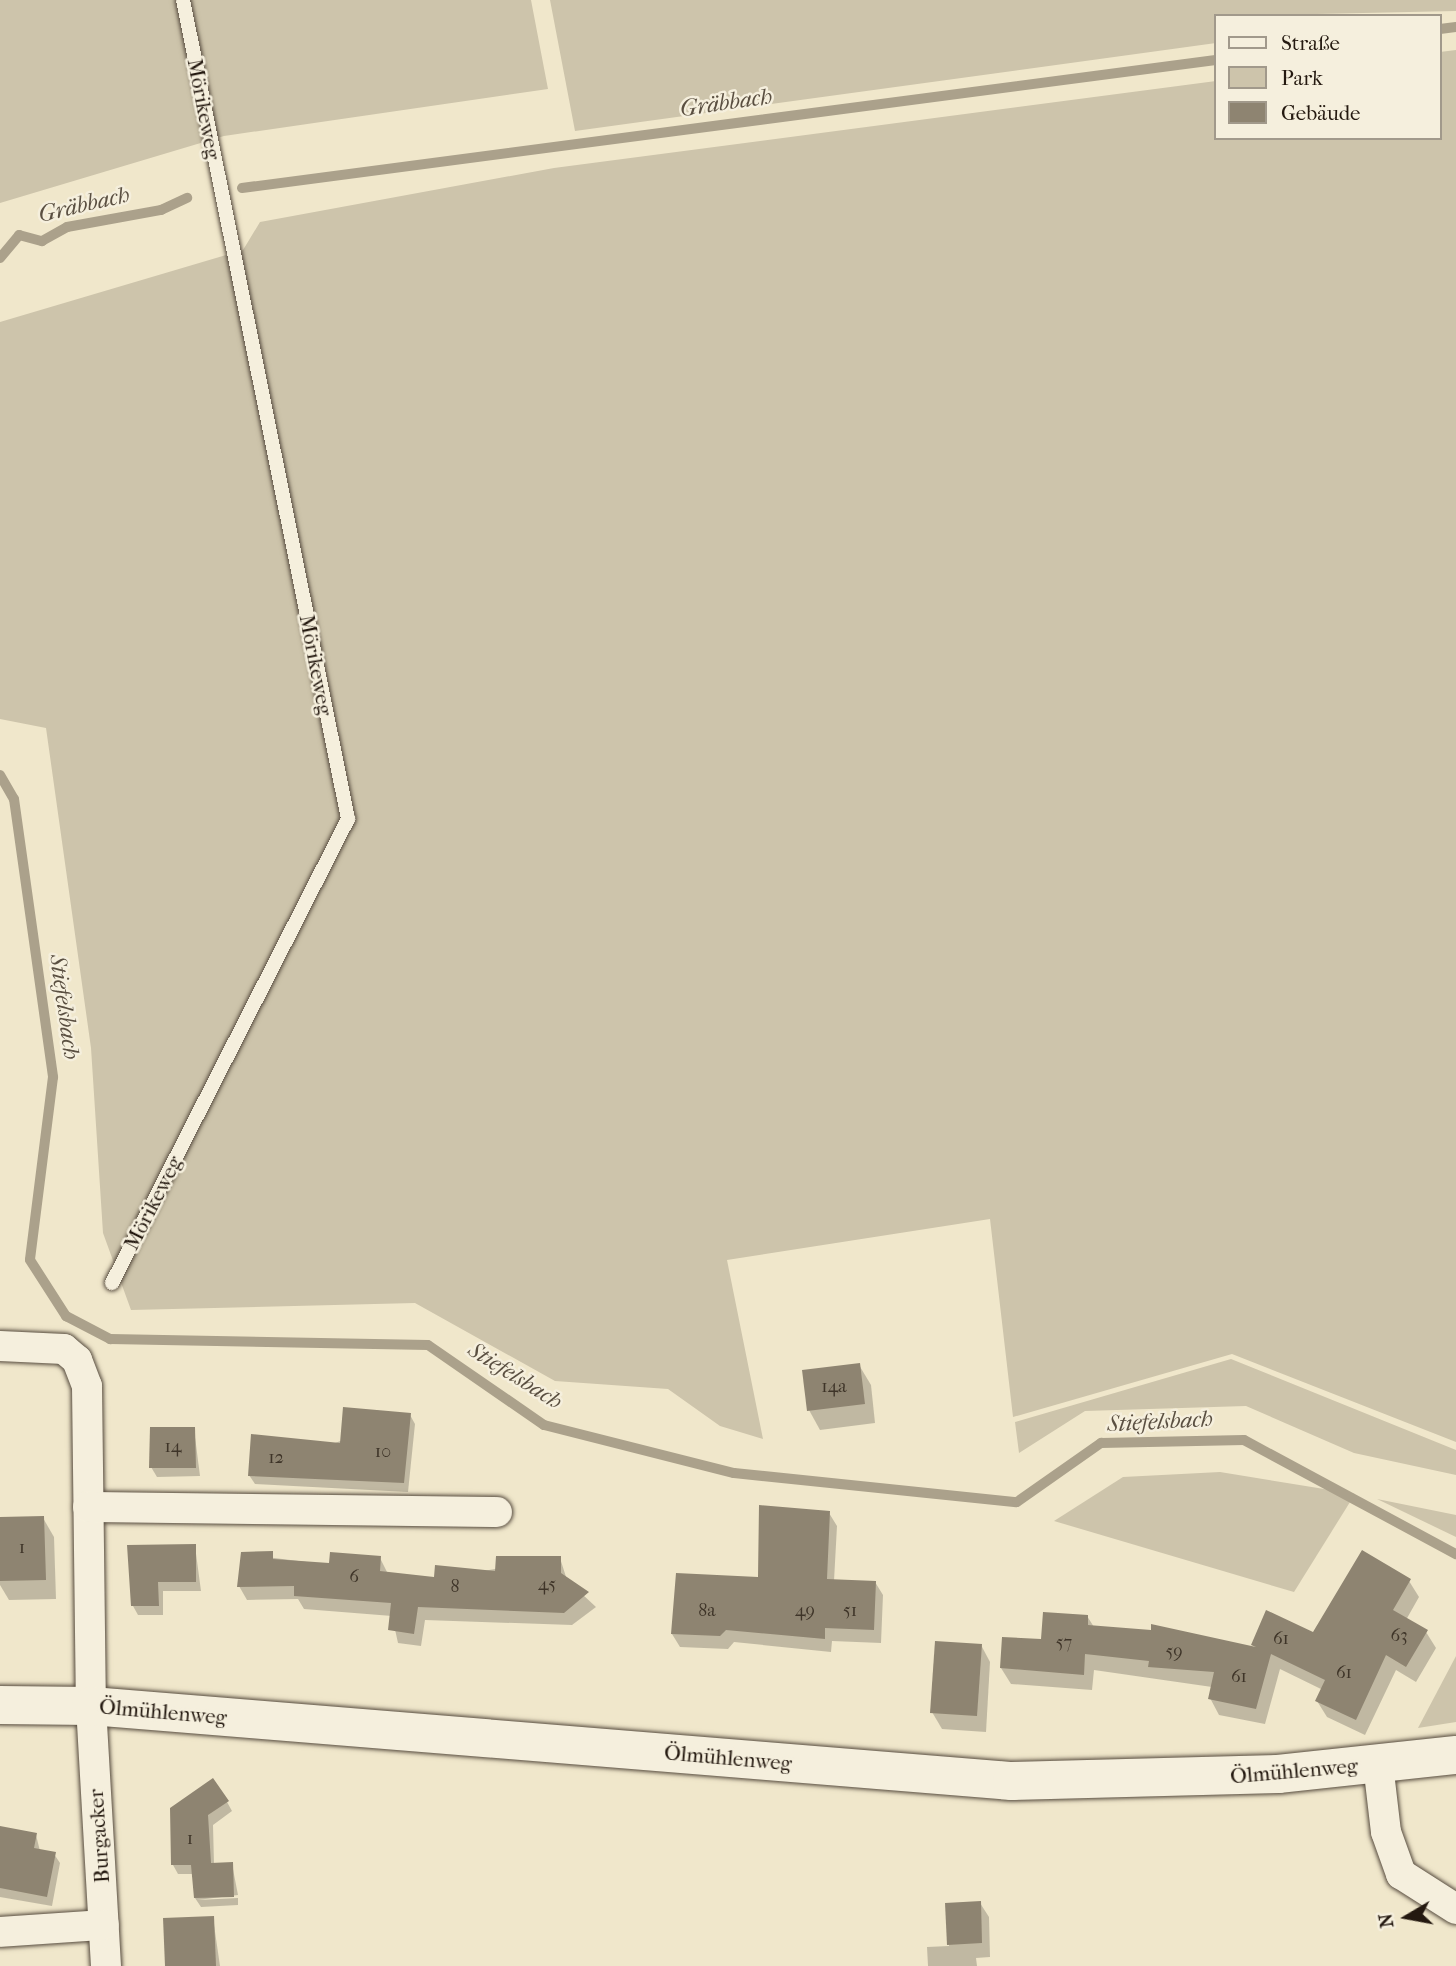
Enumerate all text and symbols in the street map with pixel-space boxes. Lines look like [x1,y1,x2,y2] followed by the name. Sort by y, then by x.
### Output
[1214,14,1442,140] legend
[1281,31,1340,55] text: Straße
[182,56,226,162] street label: Mörikeweg
[1281,66,1323,90] text: Park
[678,83,774,123] water label: Gräbbach
[1281,101,1361,125] text: Gebäude
[36,181,132,229] water label: Gräbbach
[294,612,338,718] street label: Mörikeweg
[43,953,85,1061] water label: Stiefelsbach
[119,1152,187,1254] street label: Mörikeweg
[463,1336,567,1416] water label: Stiefelsbach
[821,1376,847,1398] house number: 14a
[1106,1405,1214,1439] water label: Stiefelsbach
[164,1436,182,1458] house number: 14
[375,1441,391,1463] house number: 10
[268,1447,284,1469] house number: 12
[19,1537,25,1559] house number: 1
[349,1566,359,1588] house number: 6
[538,1574,556,1596] house number: 45
[450,1576,460,1598] house number: 8
[698,1600,716,1622] house number: 8a
[795,1600,815,1622] house number: 49
[843,1600,857,1622] house number: 51
[1390,1625,1408,1647] house number: 63
[1273,1628,1289,1650] house number: 61
[1056,1632,1072,1654] house number: 57
[1165,1641,1183,1663] house number: 59
[1336,1662,1352,1684] house number: 61
[1231,1666,1247,1688] house number: 61
[98,1694,228,1730] street label: Ölmühlenweg
[663,1740,793,1776] street label: Ölmühlenweg
[1229,1753,1359,1789] street label: Ölmühlenweg
[83,1788,115,1884] street label: Burgacker
[187,1828,193,1850] house number: 1
[1372,1882,1442,1952] north arrow
[1374,1912,1398,1930] text: N

